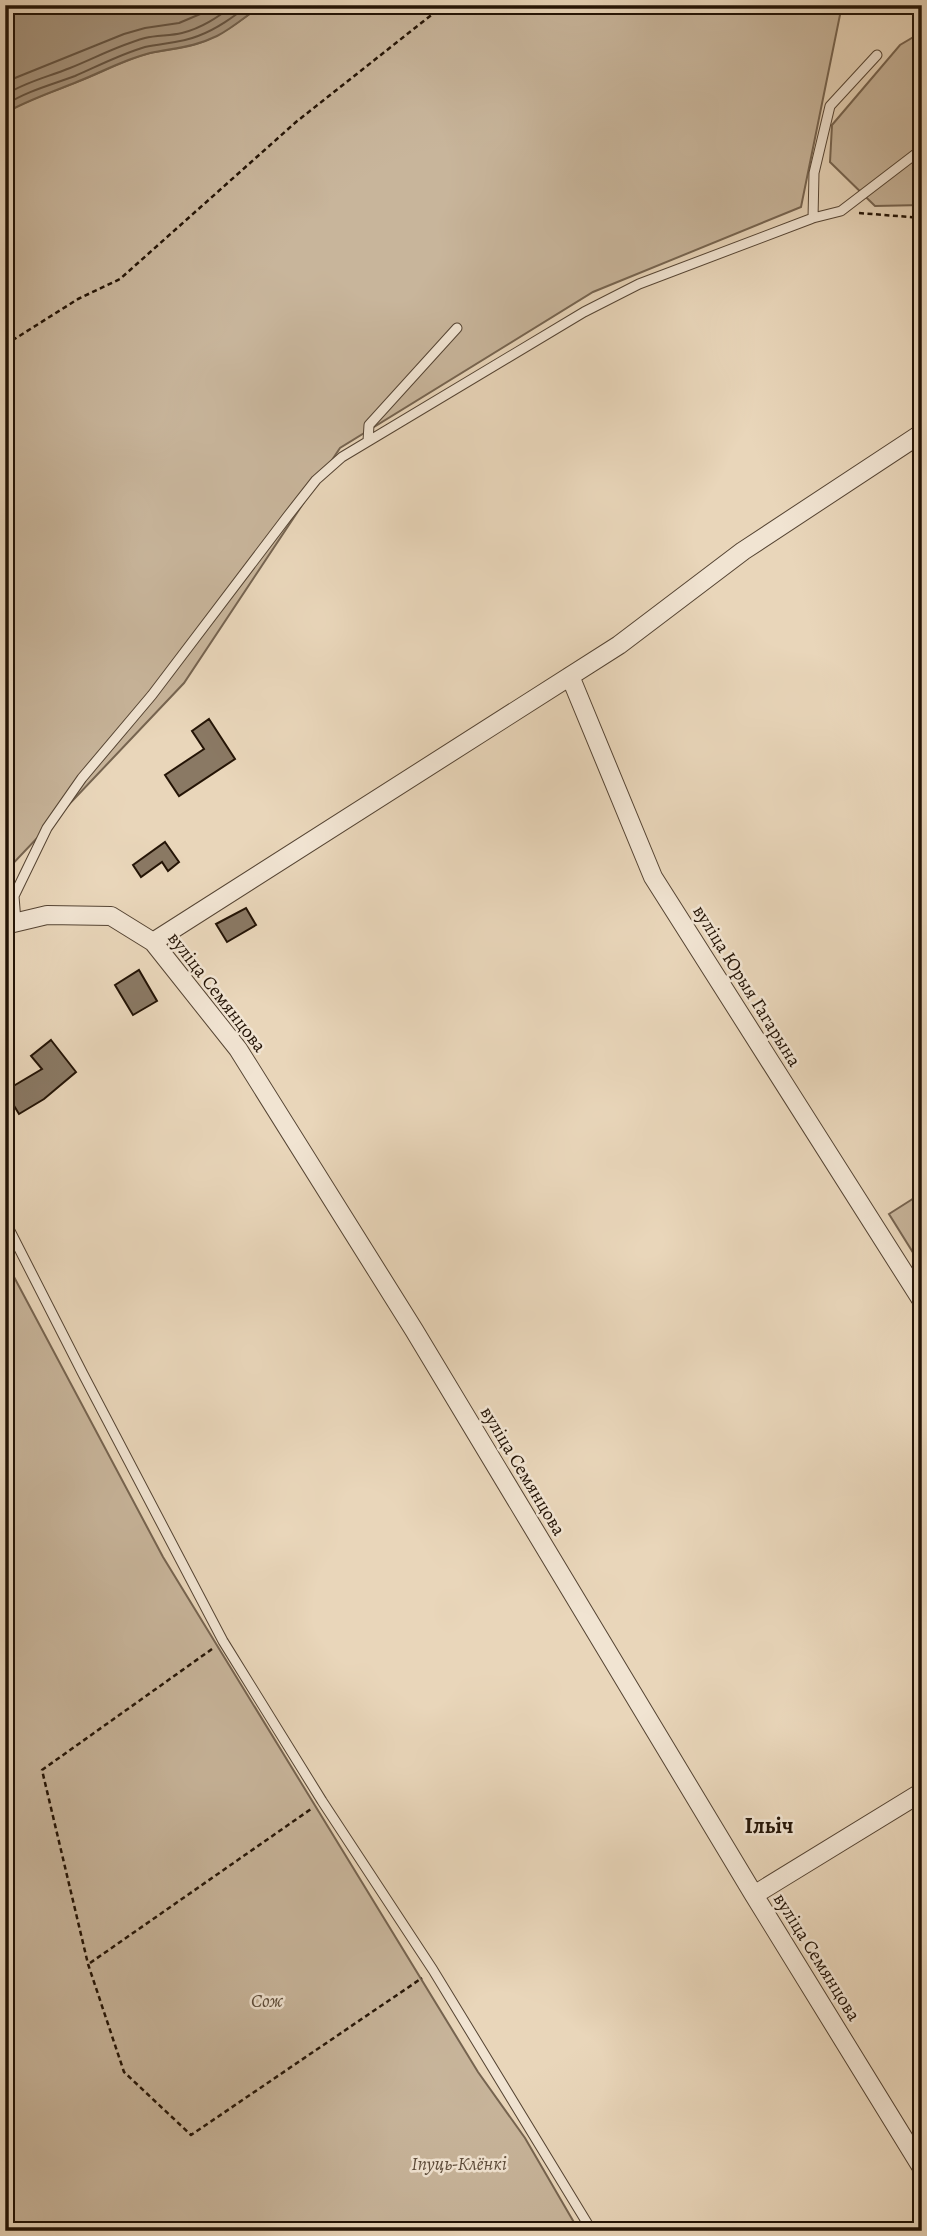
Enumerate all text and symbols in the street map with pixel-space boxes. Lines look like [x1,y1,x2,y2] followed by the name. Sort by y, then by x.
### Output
[687,900,808,1072] street label: вуліца Юрыя Гагарына
[162,926,273,1058] street label: вуліца Семянцова
[474,1401,572,1541] street label: вуліца Семянцова
[745,1810,793,1841] district label: Ільіч
[767,1888,867,2026] street label: вуліца Семянцова
[251,1988,283,2014] park label: Сож
[411,2151,507,2177] park label: Іпуць-Клёнкі

